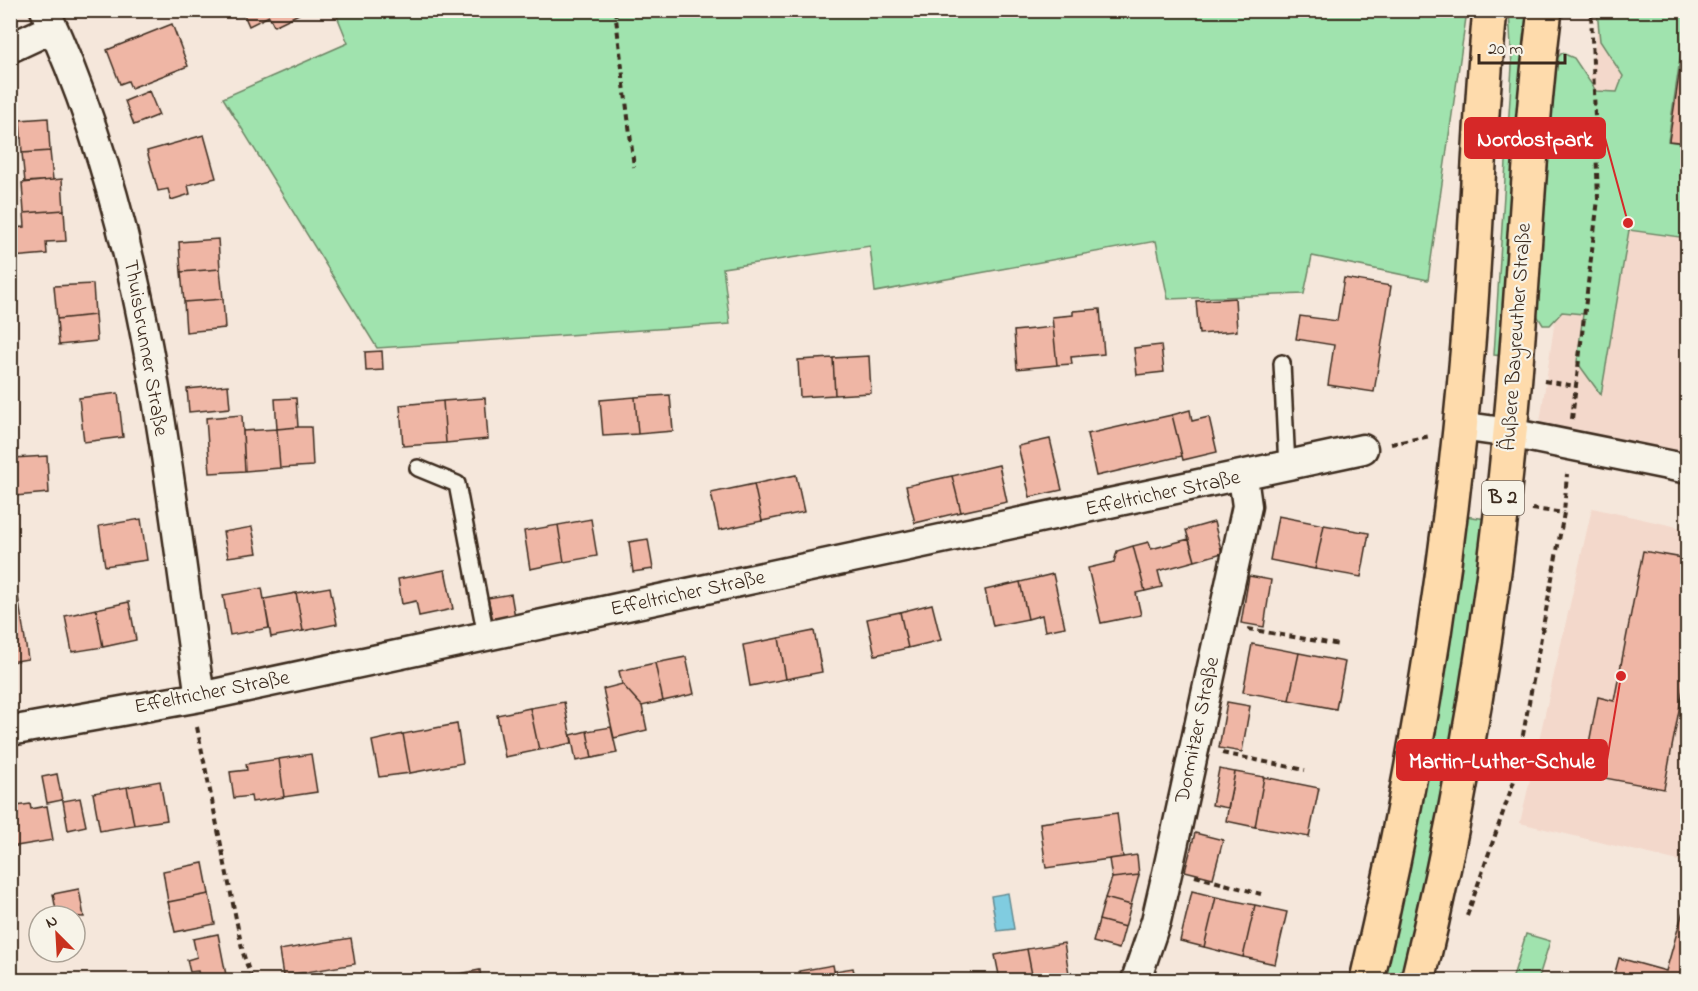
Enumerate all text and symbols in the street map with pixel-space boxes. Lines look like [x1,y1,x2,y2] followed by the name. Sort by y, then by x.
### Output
[1479,27,1564,65] scale bar
[1488,37,1523,63] text: 20 m
[1465,118,1605,158] callout: Nordostpark
[1477,125,1594,157] text: Nordostpark
[1494,221,1542,452] street label: Äußere Bayreuther Straße
[115,257,175,439] street label: Thuisbrunner Straße
[1083,463,1244,525] street label: Effeltricher Straße
[1482,481,1524,515] road number: B 2
[608,563,769,625] street label: Effeltricher Straße
[1168,654,1228,807] street label: Dormitzer Straße
[132,663,293,723] street label: Effeltricher Straße
[1397,740,1607,780] callout: Martin-Luther-Schule
[1409,747,1596,779] text: Martin-Luther-Schule
[27,904,87,964] north arrow
[42,909,62,935] text: N

